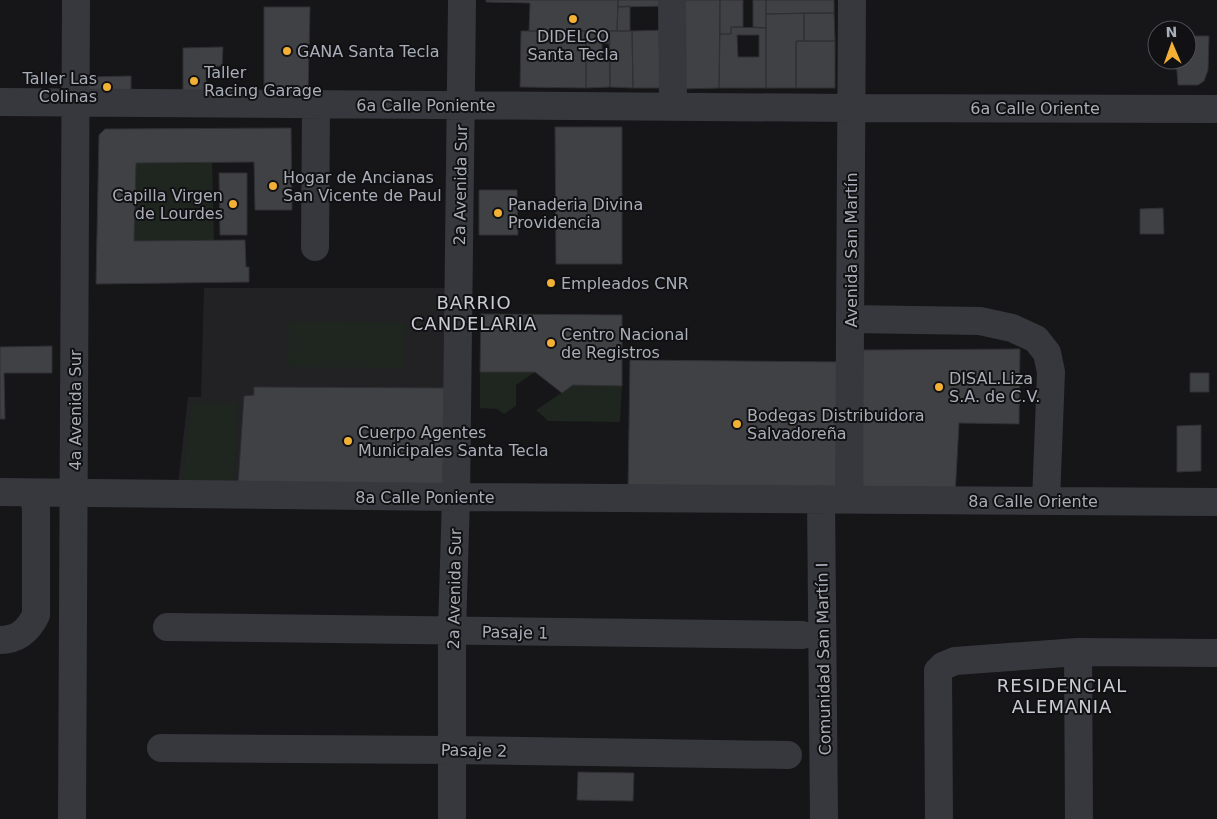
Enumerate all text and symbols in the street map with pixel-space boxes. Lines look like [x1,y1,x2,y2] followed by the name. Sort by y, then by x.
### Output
[567,13,579,25] marker: DIDELCO Santa Tecla
[1147,20,1197,70] north arrow
[1165,24,1178,40] text: N
[527,27,619,64] place label: DIDELCO Santa Tecla
[297,42,440,61] place label: GANA Santa Tecla
[281,45,293,57] marker: GANA Santa Tecla
[203,63,322,100] place label: Taller Racing Garage
[22,69,97,106] place label: Taller Las Colinas
[188,75,200,87] marker: Taller Racing Garage
[101,81,113,93] marker: Taller Las Colinas
[356,96,496,115] street label: 6a Calle Poniente
[970,99,1100,118] street label: 6a Calle Oriente
[450,124,471,246] street label: 2a Avenida Sur
[283,168,442,205] place label: Hogar de Ancianas San Vicente de Paul
[842,172,861,328] street label: Avenida San Martín
[267,180,279,192] marker: Hogar de Ancianas San Vicente de Paul
[112,186,223,223] place label: Capilla Virgen de Lourdes
[508,195,643,232] place label: Panaderia Divina Providencia
[227,198,239,210] marker: Capilla Virgen de Lourdes
[492,207,504,219] marker: Panaderia Divina Providencia
[561,274,689,293] place label: Empleados CNR
[545,277,557,289] marker: Empleados CNR
[411,292,537,334] district label: BARRIO CANDELARIA
[561,325,689,362] place label: Centro Nacional de Registros
[545,337,557,349] marker: Centro Nacional de Registros
[66,349,85,470] street label: 4a Avenida Sur
[949,369,1040,406] place label: DISAL.Liza S.A. de C.V.
[933,381,945,393] marker: DISAL.Liza S.A. de C.V.
[747,406,925,443] place label: Bodegas Distribuidora Salvadoreña
[731,418,743,430] marker: Bodegas Distribuidora Salvadoreña
[358,423,549,460] place label: Cuerpo Agentes Municipales Santa Tecla
[342,435,354,447] marker: Cuerpo Agentes Municipales Santa Tecla
[355,488,495,507] street label: 8a Calle Poniente
[968,492,1098,511] street label: 8a Calle Oriente
[444,528,465,650] street label: 2a Avenida Sur
[812,563,835,755] street label: Comunidad San Martín I
[482,622,548,643] street label: Pasaje 1
[997,675,1127,717] district label: RESIDENCIAL ALEMANIA
[441,740,507,761] street label: Pasaje 2

